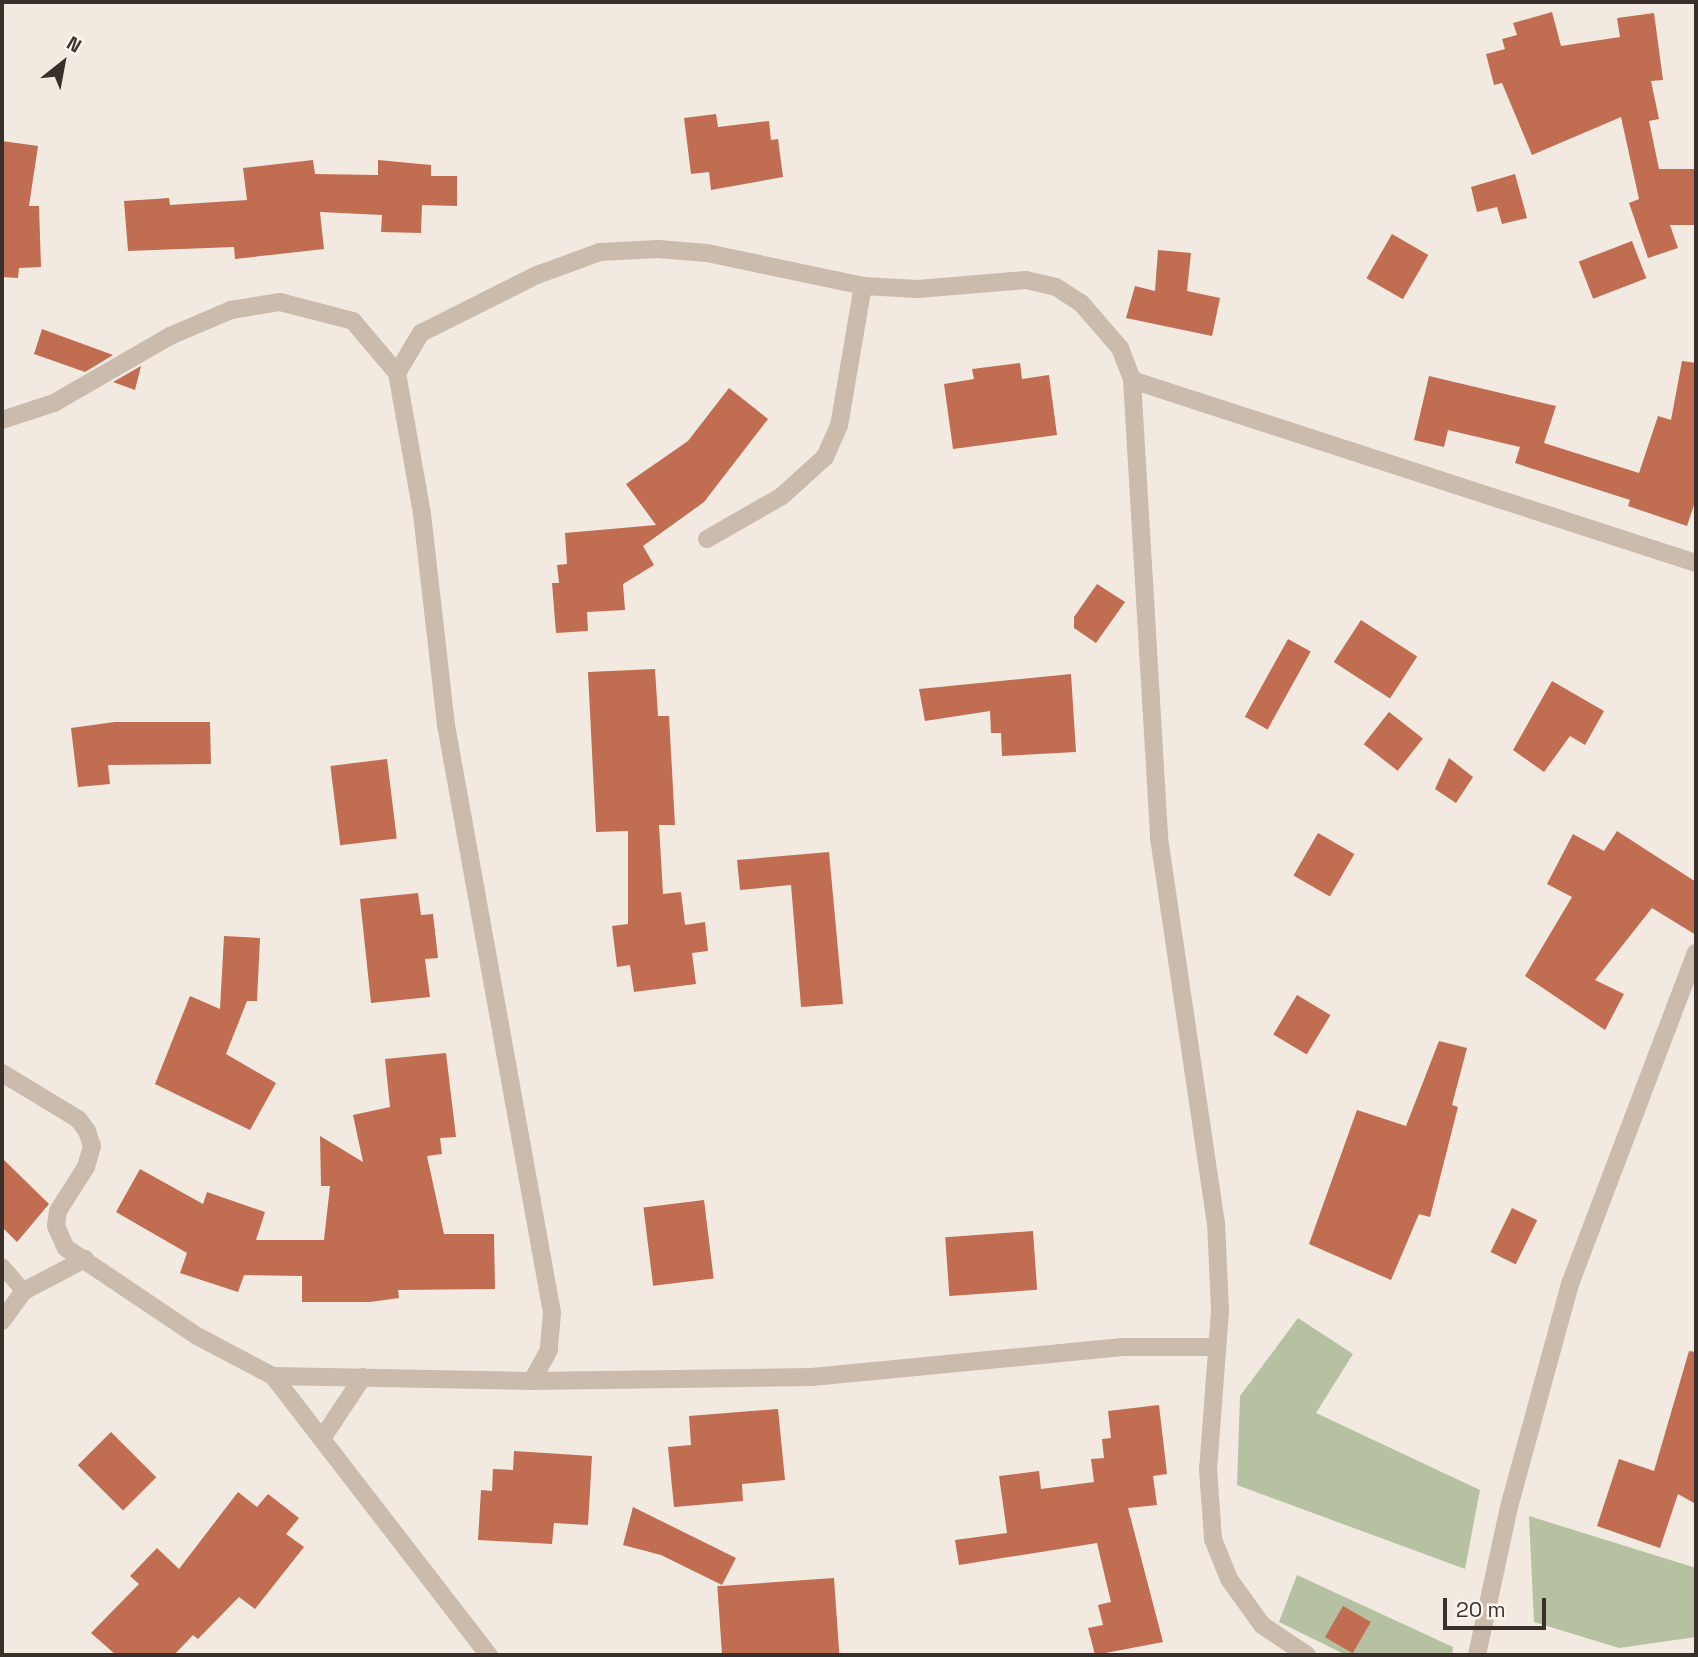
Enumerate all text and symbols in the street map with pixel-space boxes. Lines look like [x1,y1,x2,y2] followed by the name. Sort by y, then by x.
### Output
[28,28,98,98] north arrow
[62,31,86,59] text: N
[1446,1584,1549,1628] scale bar
[1456,1596,1506,1623] text: 20 m

